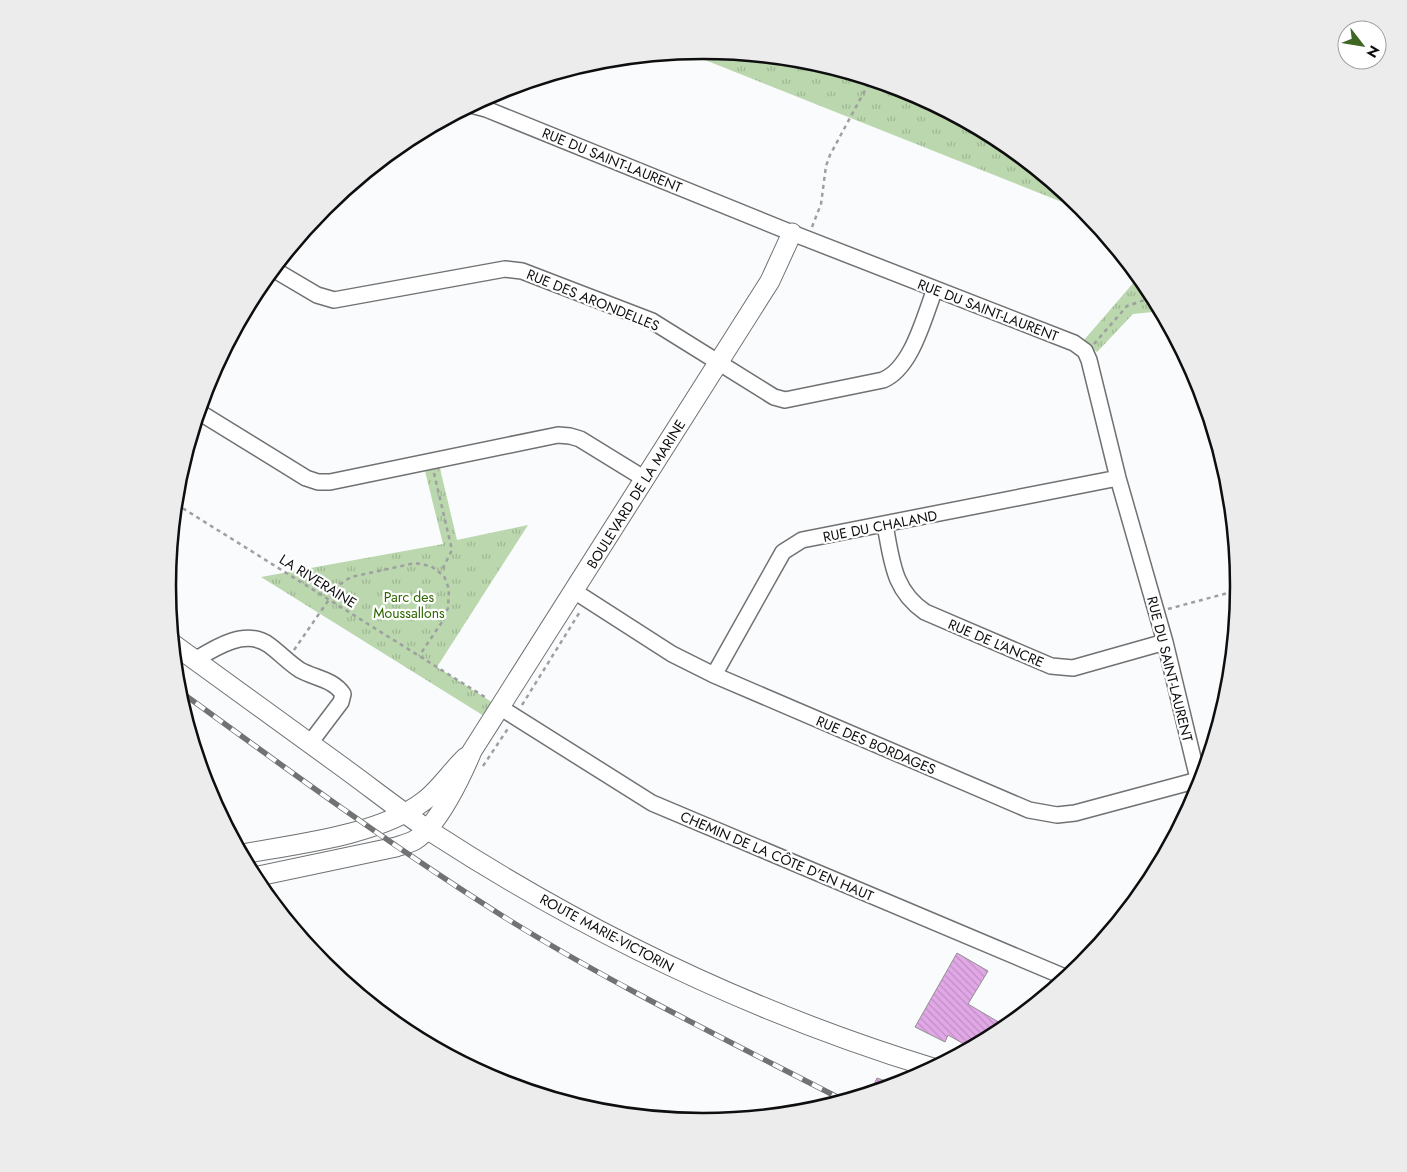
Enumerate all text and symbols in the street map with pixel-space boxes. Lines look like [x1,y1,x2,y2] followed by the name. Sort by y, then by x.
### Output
[1337,20,1387,70] north arrow
[1362,42,1385,62] text: N
[539,123,685,197] street label: RUE DU SAINT-LAURENT
[524,264,663,336] street label: RUE DES ARONDELLES
[915,274,1062,346] street label: RUE DU SAINT-LAURENT
[582,416,690,572] street label: BOULEVARD DE LA MARINE
[821,505,939,547] street label: RUE DU CHALAND
[276,549,360,613] street label: LA RIVERAINE
[373,587,445,623] park label: Parc des Moussallons
[1142,594,1198,744] street label: RUE DU SAINT-LAURENT
[945,614,1047,672] street label: RUE DE L'ANCRE
[813,711,939,779] street label: RUE DES BORDAGES
[677,806,877,906] street label: CHEMIN DE LA CÔTE D'EN HAUT
[536,889,678,977] street label: ROUTE MARIE-VICTORIN

